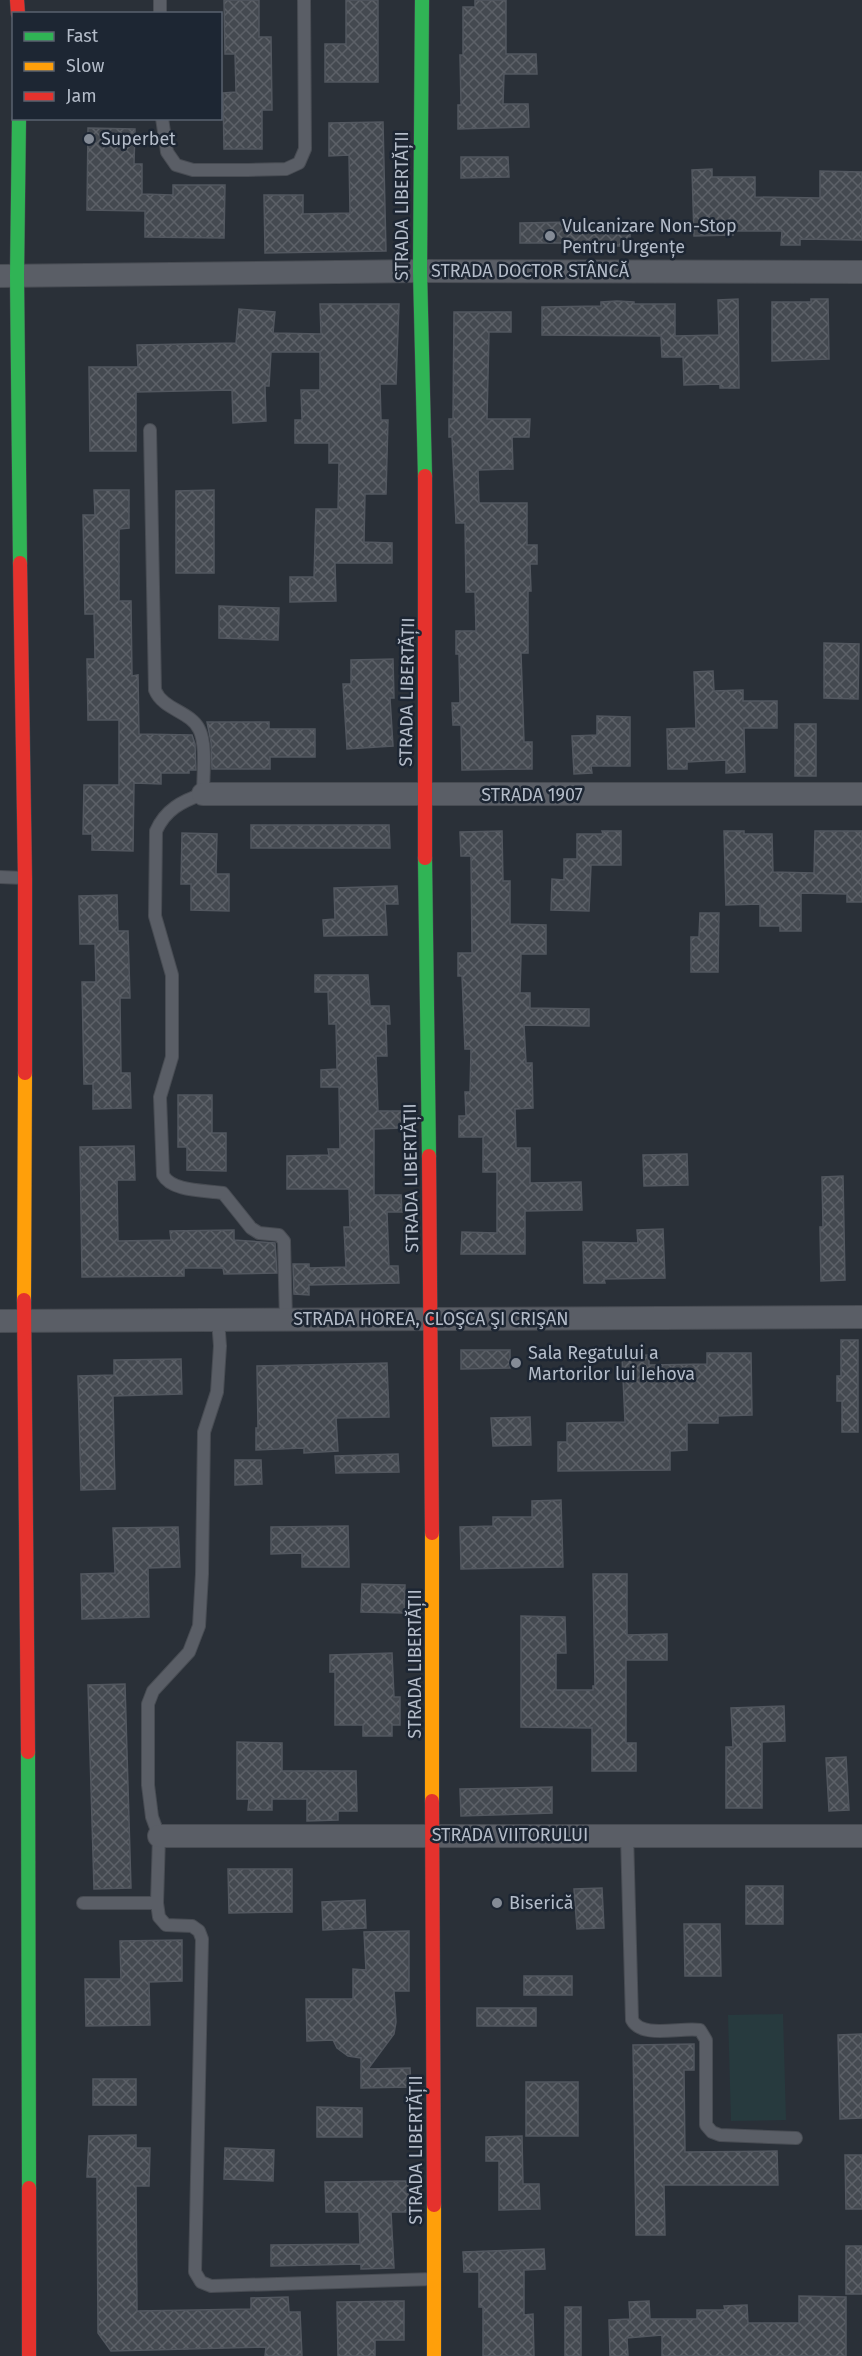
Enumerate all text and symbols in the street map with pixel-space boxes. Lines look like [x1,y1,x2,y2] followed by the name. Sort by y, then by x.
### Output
[12,12,222,120] legend
[66,25,99,47] text: Fast
[66,55,105,77] text: Slow
[66,85,97,107] text: Jam
[101,128,176,150] place label: Superbet
[391,131,414,281] street label: STRADA LIBERTĂȚII
[82,132,96,146] marker: Superbet
[562,215,737,259] place label: Vulcanizare Non-Stop Pentru Urgențe
[543,229,557,243] marker: Vulcanizare Non-Stop Pentru Urgențe
[431,260,630,282] street label: STRADA DOCTOR STÂNCĂ
[395,617,420,767] street label: STRADA LIBERTĂȚII
[481,784,583,806] street label: STRADA 1907
[399,1103,424,1253] street label: STRADA LIBERTĂȚII
[293,1308,569,1330] street label: STRADA HOREA, CLOŞCA ŞI CRIŞAN
[528,1342,695,1385] place label: Sala Regatului a Martorilor lui Iehova
[509,1356,523,1370] marker: Sala Regatului a Martorilor lui Iehova
[404,1589,427,1739] street label: STRADA LIBERTĂȚII
[432,1824,588,1846] street label: STRADA VIITORULUI
[509,1892,573,1914] place label: Biserică
[490,1896,504,1910] marker: Biserică
[405,2075,428,2225] street label: STRADA LIBERTĂȚII

